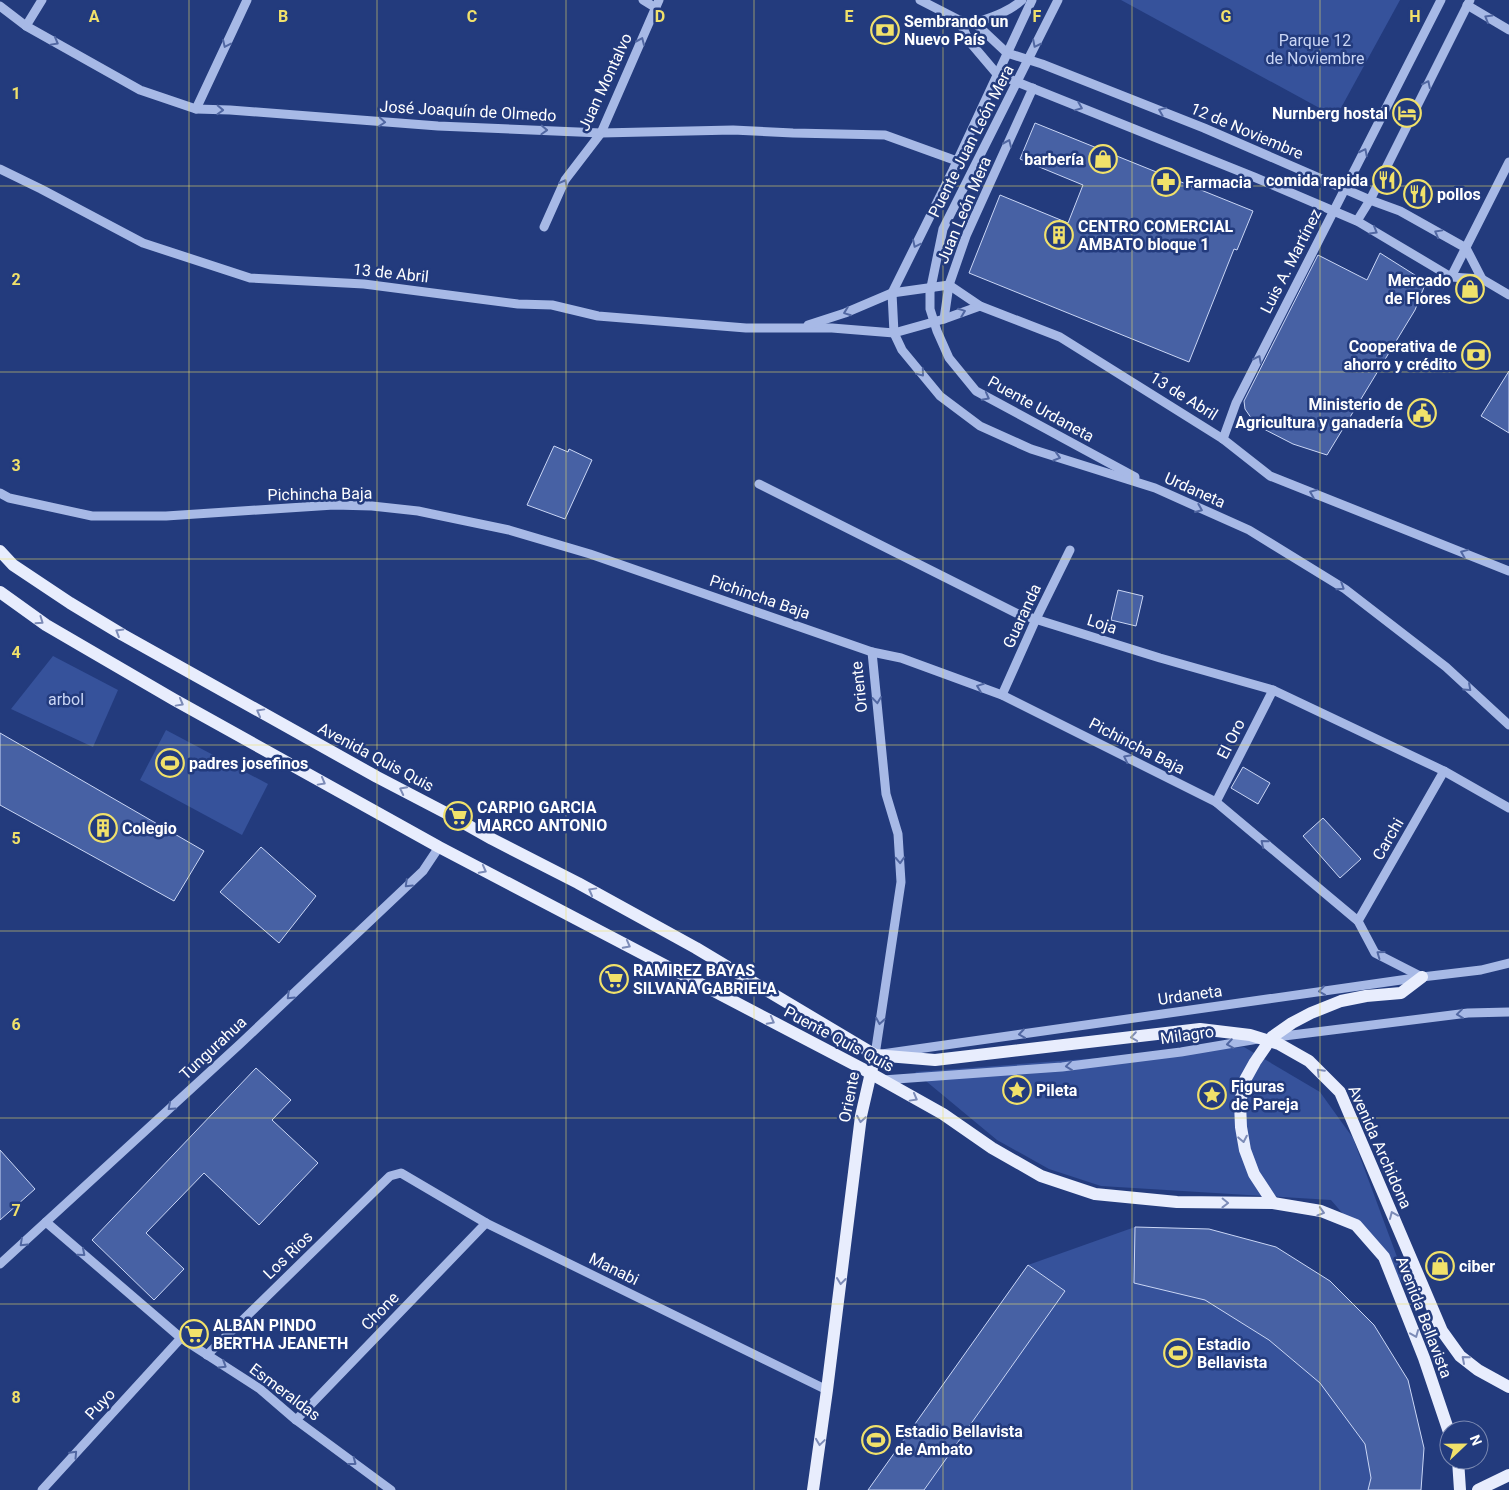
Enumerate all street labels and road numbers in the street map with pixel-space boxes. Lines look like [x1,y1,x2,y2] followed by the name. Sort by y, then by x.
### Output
[574,30,636,134] street label: Juan Montalvo
[924,62,1018,220] street label: Puente Juan León Mera
[379,97,557,125] street label: José Joaquín de Olmedo
[1188,99,1306,163] street label: 12 de Noviembre
[933,154,995,266] street label: Juan León Mera
[1256,206,1326,316] street label: Luis A. Martínez
[352,260,430,286] street label: 13 de Abril
[1147,368,1221,424] street label: 13 de Abril
[985,372,1097,446] street label: Puente Urdaneta
[1162,468,1228,512] street label: Urdaneta
[267,484,373,504] street label: Pichincha Baja
[707,571,813,623] street label: Pichincha Baja
[999,581,1045,651] street label: Guaranda
[1085,610,1119,638] street label: Loja
[847,660,871,714] street label: Oriente
[1086,714,1188,778] street label: Pichincha Baja
[1213,716,1249,762] street label: El Oro
[315,718,437,796] street label: Avenida Quis Quis
[1368,815,1408,863] street label: Carchi
[1157,981,1223,1009] street label: Urdaneta
[781,1002,897,1076] street label: Puente Quis Quis
[176,1012,250,1084] street label: Tungurahua
[1159,1022,1215,1048] street label: Milagro
[835,1070,863,1124] street label: Oriente
[1344,1082,1416,1212] street label: Avenida Archidona
[259,1227,317,1283] street label: Los Rios
[586,1249,642,1289] street label: Manabi
[1392,1253,1456,1381] street label: Avenida Bellavista
[357,1288,403,1334] street label: Chone
[246,1359,324,1425] street label: Esmeraldas
[81,1385,119,1423] street label: Puyo

